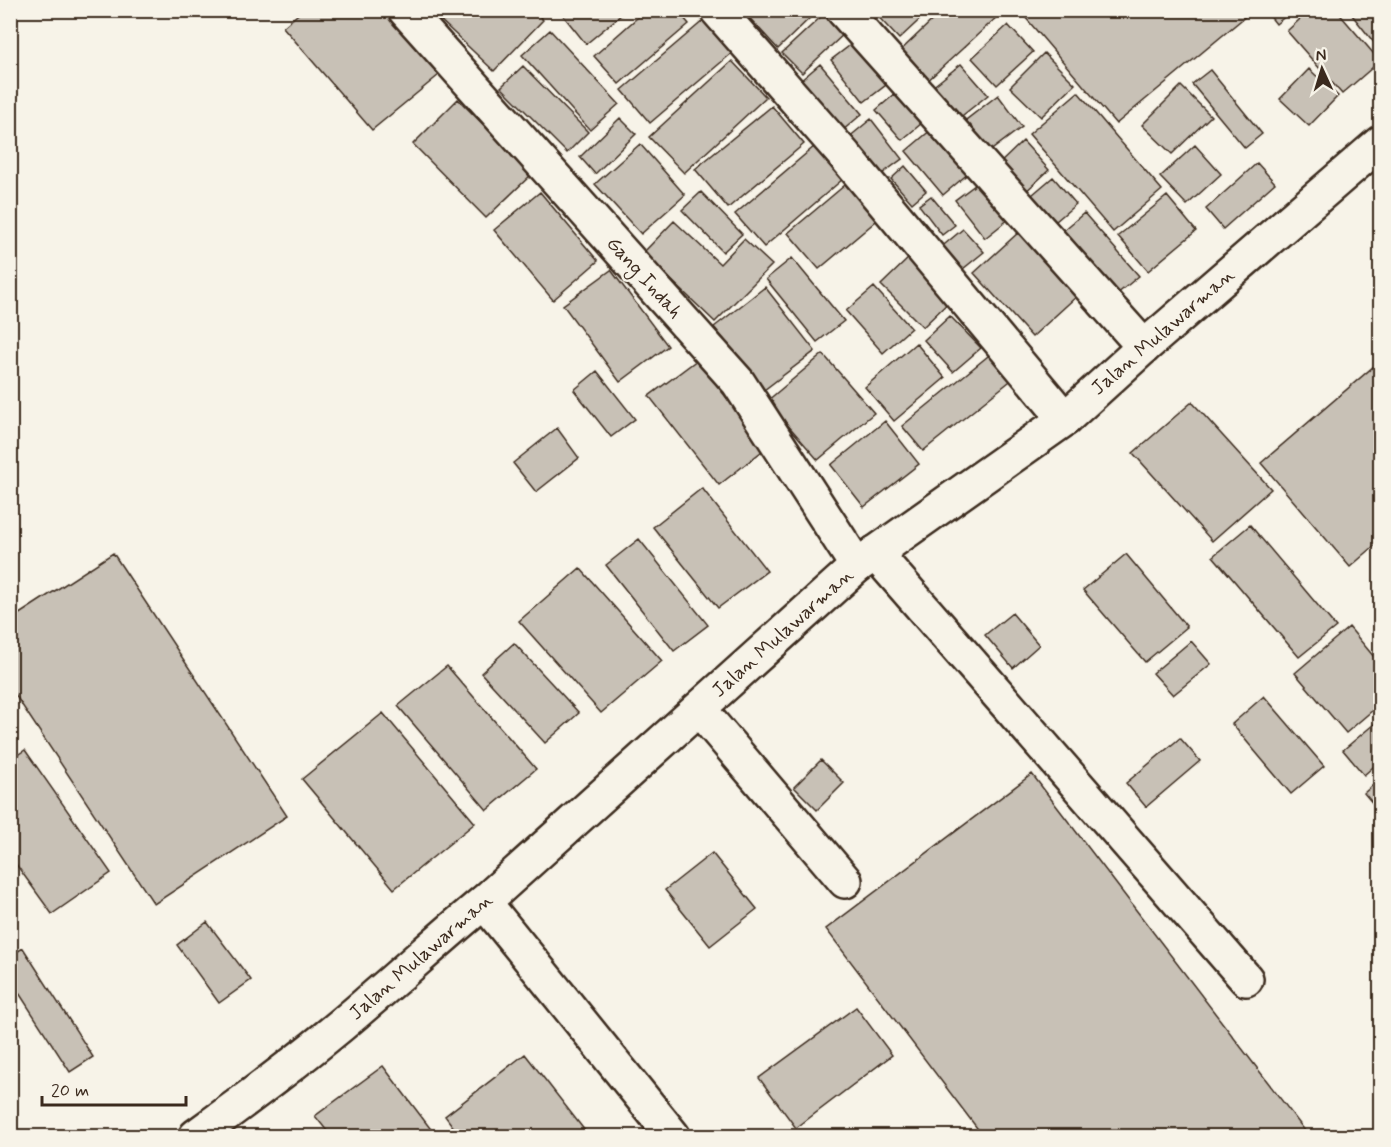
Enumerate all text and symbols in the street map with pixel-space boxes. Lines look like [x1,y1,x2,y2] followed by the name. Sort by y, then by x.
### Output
[1292,39,1352,99] north arrow
[1315,45,1327,66] text: N
[599,231,688,326] street label: Gang Indah
[1086,262,1241,402] street label: Jalan Mulawarman
[706,562,860,704] street label: Jalan Mulawarman
[344,887,499,1027] street label: Jalan Mulawarman
[42,1069,186,1107] scale bar
[51,1079,89,1103] text: 20 m

